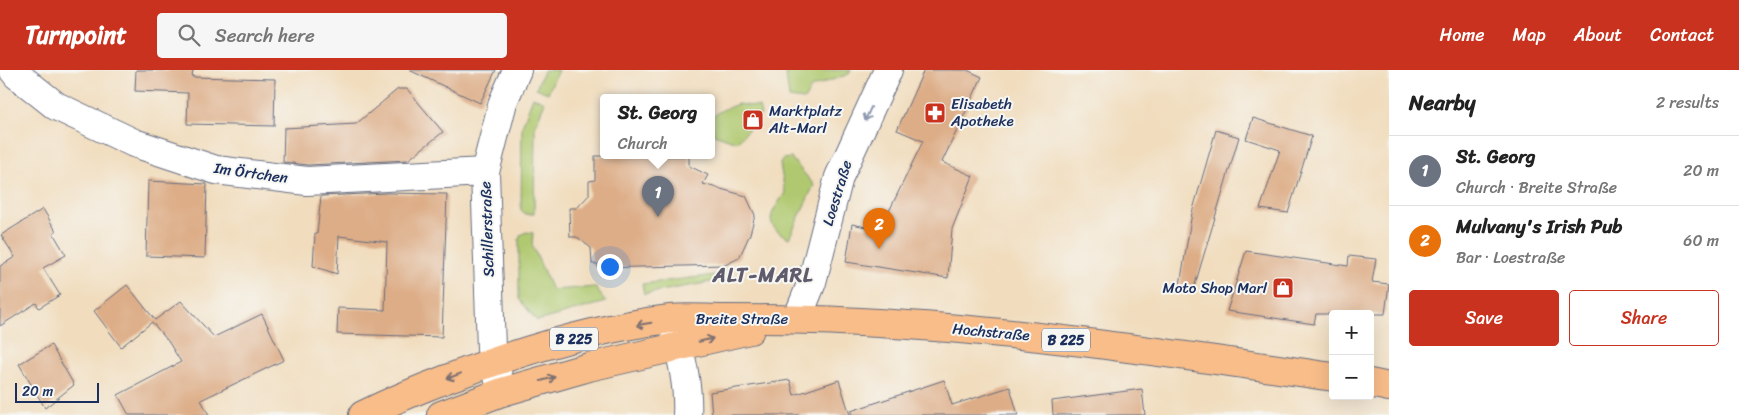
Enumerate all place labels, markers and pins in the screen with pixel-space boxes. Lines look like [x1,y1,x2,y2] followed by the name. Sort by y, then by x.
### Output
[950,91,1014,134] place label: Elisabeth Apotheke
[768,98,843,141] place label: Marktplatz Alt-Marl
[923,101,947,125] pharmacy icon: Elisabeth Apotheke
[741,108,765,132] shop icon: Marktplatz Alt-Marl
[642,176,674,217] pin: 1
[863,208,895,249] pin: 2
[1162,275,1268,301] place label: Moto Shop Marl
[1271,276,1295,300] shop icon: Moto Shop Marl

